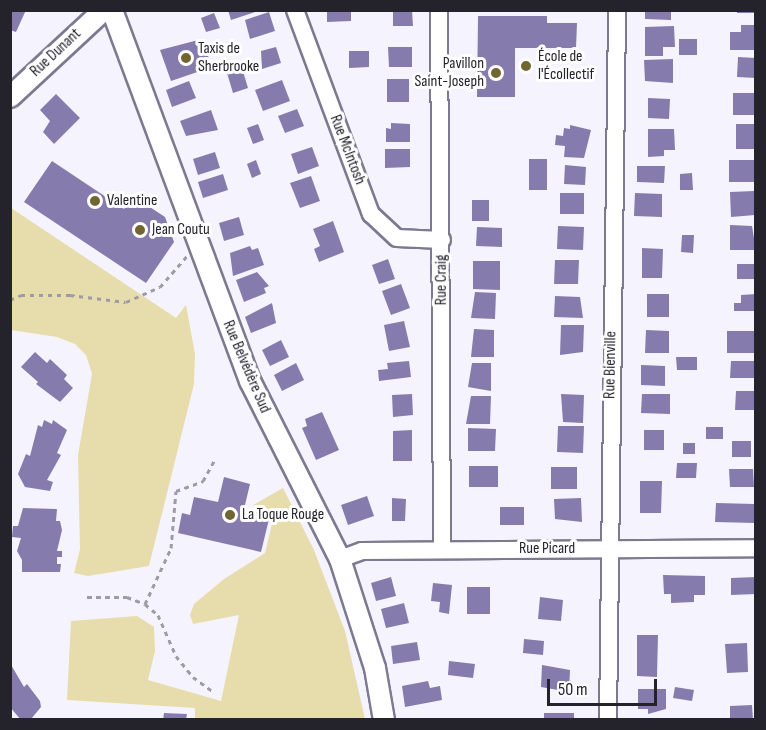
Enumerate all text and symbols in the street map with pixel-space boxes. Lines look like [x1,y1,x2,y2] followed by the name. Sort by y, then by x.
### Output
[27,25,85,81] street label: Rue Dunant
[198,39,259,77] place label: Taxis de Sherbrooke
[538,47,594,85] place label: École de l'Écollectif
[179,51,193,65] marker: Taxis de Sherbrooke
[414,54,484,92] place label: Pavillon Saint-Joseph
[519,59,533,73] marker: École de l'Écollectif
[489,66,503,80] marker: Pavillon Saint-Joseph
[325,112,369,188] street label: Rue McIntosh
[107,191,157,211] place label: Valentine
[88,194,102,208] marker: Valentine
[152,220,210,240] place label: Jean Coutu
[133,223,147,237] marker: Jean Coutu
[432,255,452,305] street label: Rue Craig
[218,318,274,416] street label: Rue Belvédère Sud
[601,331,621,399] street label: Rue Bienville
[242,505,324,525] place label: La Toque Rouge
[223,508,237,522] marker: La Toque Rouge
[519,539,575,559] street label: Rue Picard
[550,667,660,705] scale bar
[558,679,588,700] text: 50 m

